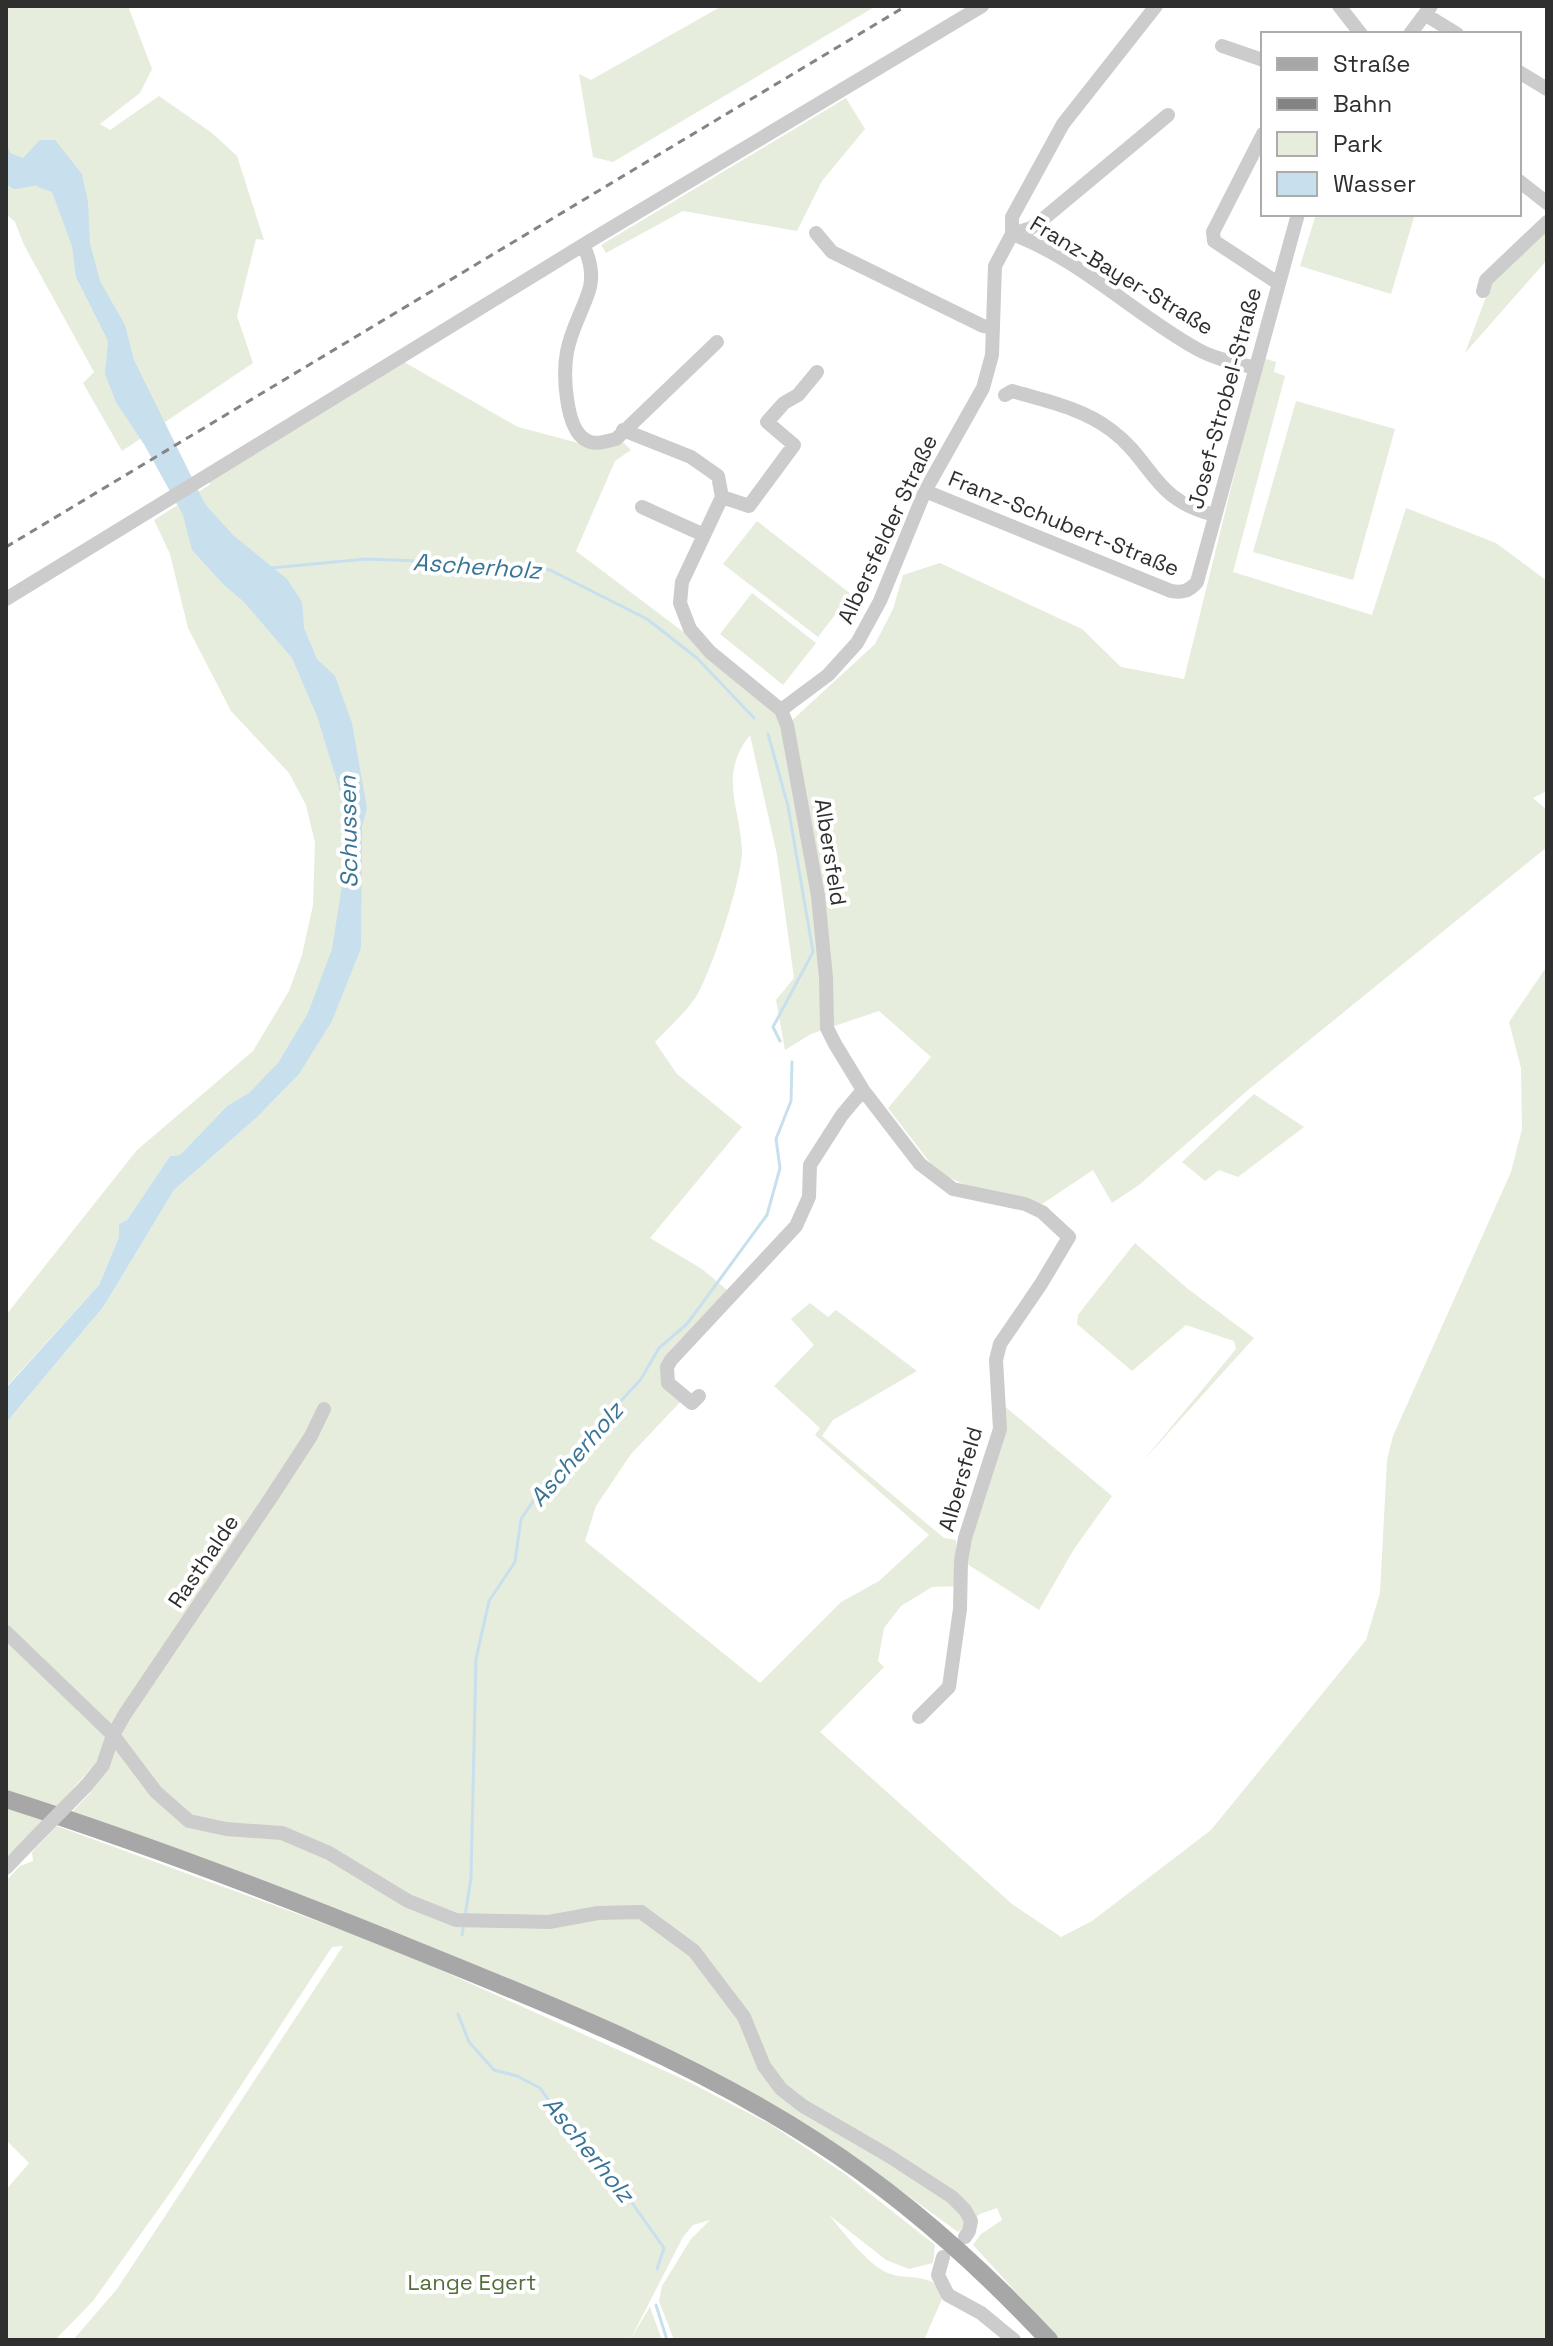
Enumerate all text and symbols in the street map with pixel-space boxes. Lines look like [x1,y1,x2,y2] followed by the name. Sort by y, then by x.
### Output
[1261,32,1521,216] legend
[1333,48,1410,79] text: Straße
[1333,88,1392,119] text: Bahn
[1333,128,1383,159] text: Park
[1333,168,1416,199] text: Wasser
[1025,209,1219,341] street label: Franz-Bayer-Straße
[1181,284,1267,512] street label: Josef-Strobel-Straße
[831,430,943,628] street label: Albersfelder Straße
[944,464,1184,582] street label: Franz-Schubert-Straße
[412,546,543,586] water label: Ascherholz
[331,774,364,889] water label: Schussen
[809,797,853,907] street label: Albersfeld
[522,1394,631,1512] water label: Ascherholz
[932,1423,988,1535] street label: Albersfeld
[162,1509,244,1613] street label: Rasthalde
[537,2089,642,2210] water label: Ascherholz
[408,2268,536,2296] park label: Lange Egert

